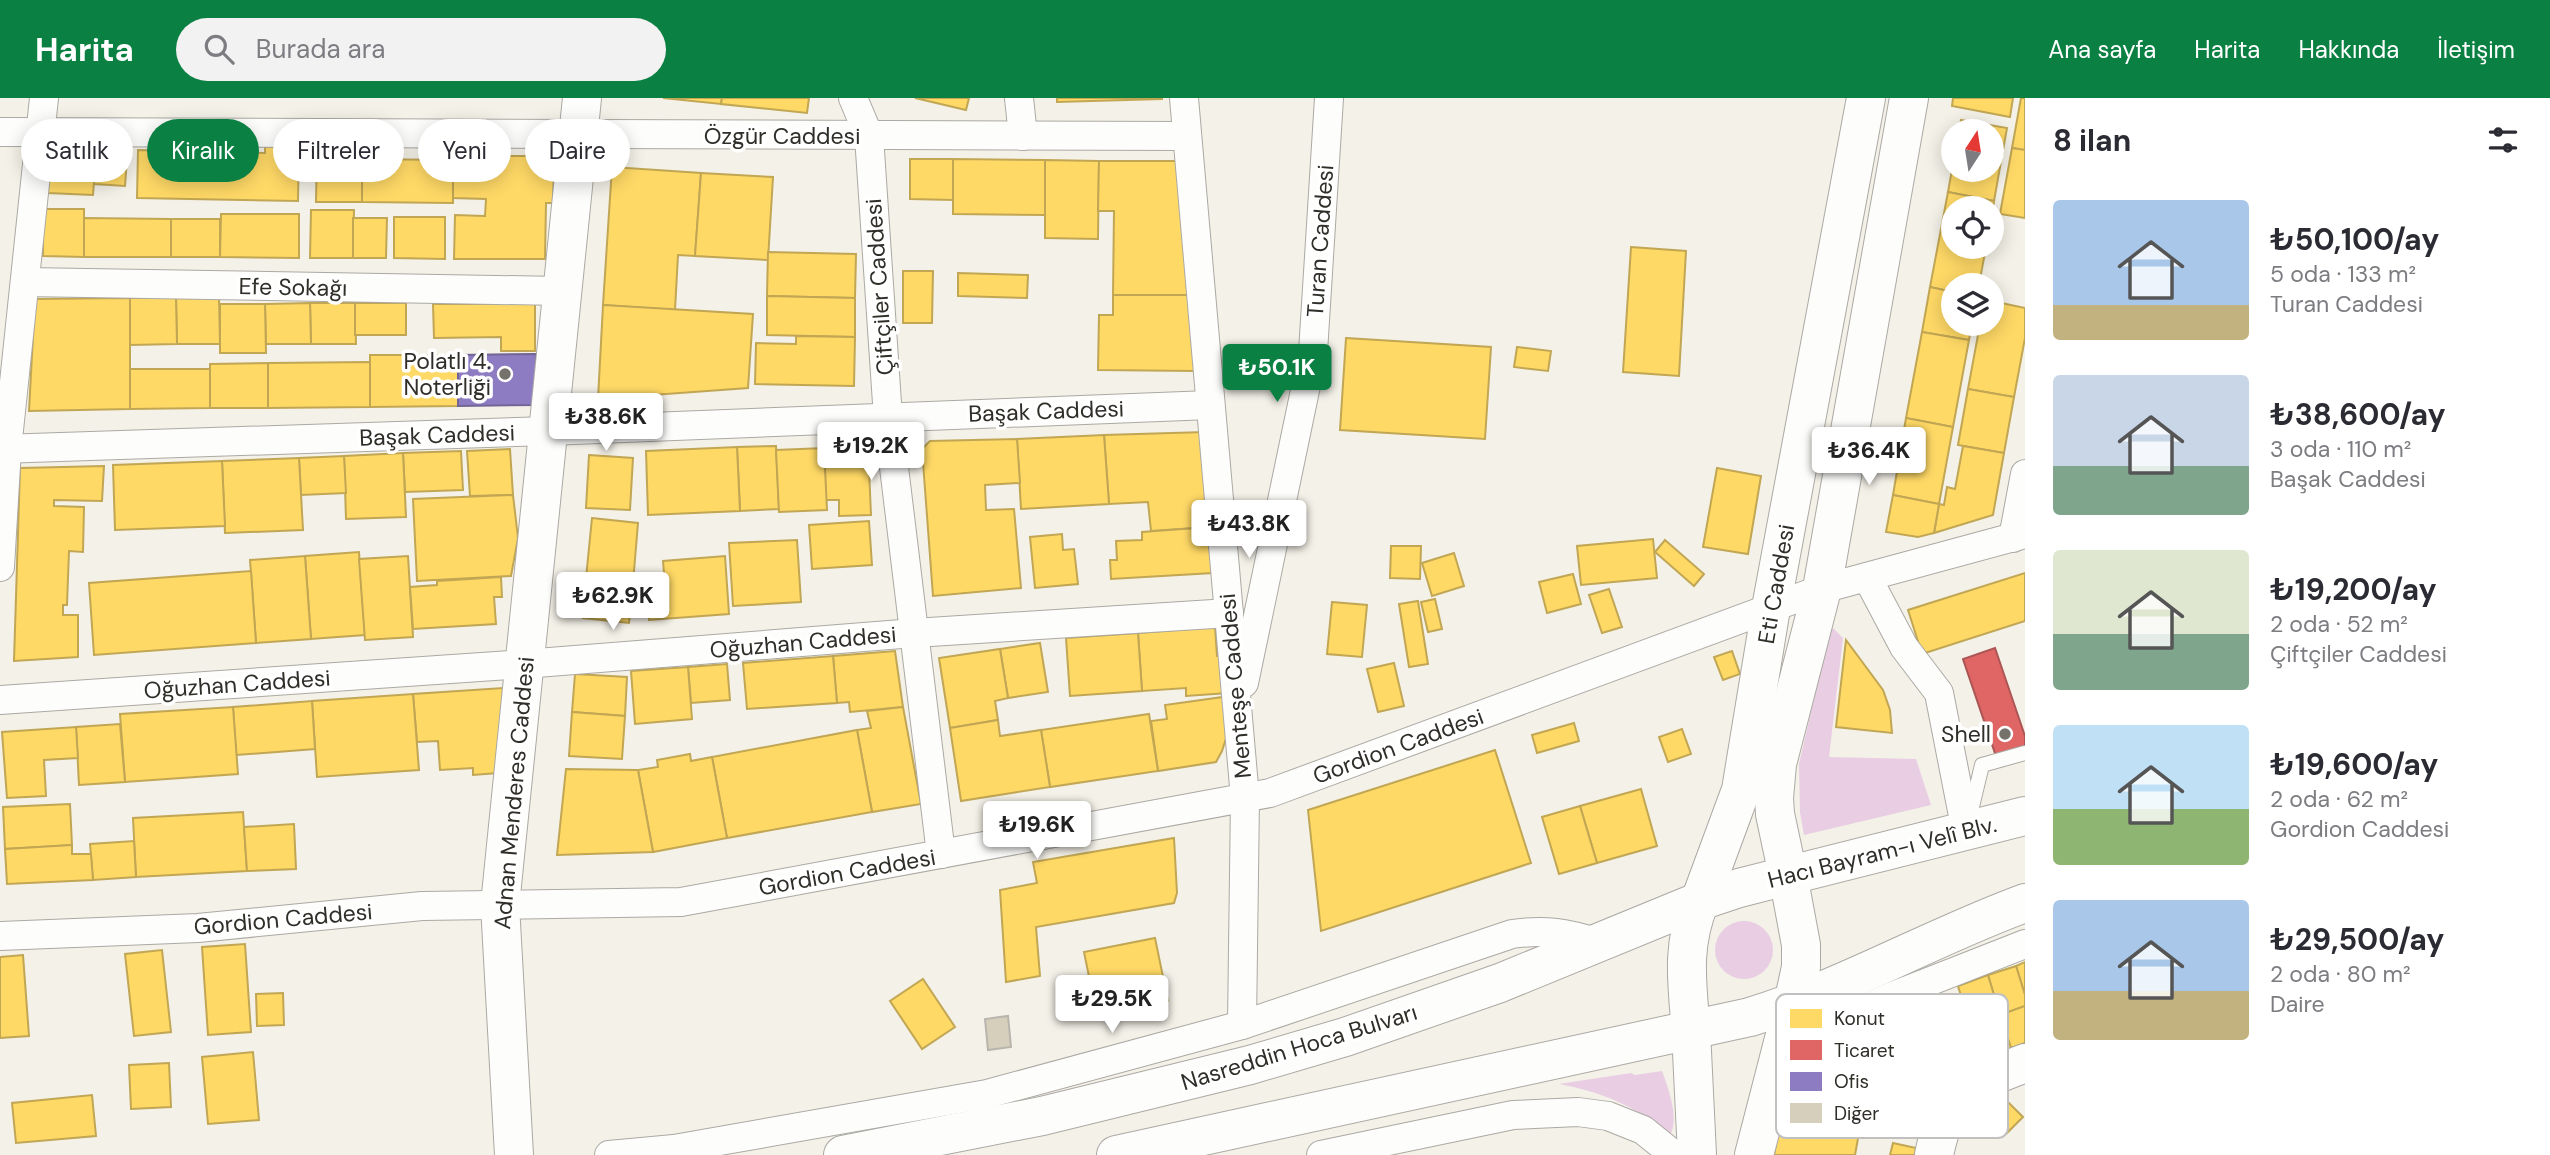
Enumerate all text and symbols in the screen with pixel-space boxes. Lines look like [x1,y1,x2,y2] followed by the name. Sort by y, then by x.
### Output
[176,18,666,81] search box
[35,28,134,71] text: Harita
[200,30,238,68] icon: search
[256,32,385,66] text: Burada ara
[2048,34,2156,65] text: Ana sayfa
[2194,34,2260,65] text: Harita
[2298,34,2399,65] text: Hakkında
[2437,34,2515,65] text: İletişim
[21,119,133,182] chip: Satılık
[147,119,259,182] chip: Kiralık
[273,119,404,182] chip: Filtreler
[418,119,511,182] chip: Yeni
[525,119,630,182] chip: Daire
[1941,119,2004,182] north arrow
[1941,119,2004,336] map controls
[704,121,860,151] street label: Özgür Caddesi
[2053,121,2131,160] text: 8 ilan
[2484,121,2522,159] icon: filters
[1300,164,1340,318] street label: Turan Caddesi
[1941,196,2004,259] button: locate
[858,198,900,376] street label: Çiftçiler Caddesi
[2270,220,2439,259] text: ₺50,100/ay
[2109,228,2193,312] icon: home
[2270,259,2416,289] text: 5 oda · 133 m²
[238,271,348,303] street label: Efe Sokağı
[1941,273,2004,336] button: layers
[2270,289,2423,319] text: Turan Caddesi
[1220,344,1334,404] pin: ₺50.1K
[403,346,491,402] place label: Polatlı 4. Noterliği
[1238,352,1316,382] text: ₺50.1K
[497,366,513,382] marker: Polatlı 4. Noterliği
[968,393,1124,429] street label: Başak Caddesi
[549,394,663,453] pin: ₺38.6K
[2270,395,2446,434] text: ₺38,600/ay
[565,401,647,431] text: ₺38.6K
[2109,403,2193,487] icon: home
[359,417,515,453] street label: Başak Caddesi
[814,422,928,482] pin: ₺19.2K
[1812,428,1926,487] pin: ₺36.4K
[833,430,909,460] text: ₺19.2K
[2270,434,2411,464] text: 3 oda · 110 m²
[1828,435,1910,465] text: ₺36.4K
[2270,464,2426,494] text: Başak Caddesi
[1192,500,1306,560] pin: ₺43.8K
[1207,508,1291,538] text: ₺43.8K
[1751,522,1801,646] street label: Eti Caddesi
[2270,570,2437,609] text: ₺19,200/ay
[556,573,670,632] pin: ₺62.9K
[2109,578,2193,662] icon: home
[572,580,654,610] text: ₺62.9K
[1212,592,1258,780] street label: Menteşe Caddesi
[2270,609,2408,639] text: 2 oda · 52 m²
[709,619,897,665] street label: Oğuzhan Caddesi
[2270,639,2447,669] text: Çiftçiler Caddesi
[487,655,541,931] street label: Adnan Menderes Caddesi
[143,663,331,705] street label: Oğuzhan Caddesi
[1309,701,1487,791] street label: Gordion Caddesi
[1941,719,1991,749] place label: Shell
[1997,726,2013,742] marker: Shell
[2270,745,2438,784] text: ₺19,600/ay
[2109,753,2193,837] icon: home
[2270,784,2408,814] text: 2 oda · 62 m²
[980,802,1094,861] pin: ₺19.6K
[999,809,1075,839] text: ₺19.6K
[1765,809,1999,895] street label: Hacı Bayram-ı Velî Blv.
[2270,814,2449,844] text: Gordion Caddesi
[756,842,938,902] street label: Gordion Caddesi
[192,896,374,942] street label: Gordion Caddesi
[2270,920,2444,959] text: ₺29,500/ay
[2109,928,2193,1012] icon: home
[2270,959,2411,989] text: 2 oda · 80 m²
[1055,976,1169,1035] pin: ₺29.5K
[1071,983,1153,1013] text: ₺29.5K
[2270,989,2325,1019] text: Daire
[1776,994,2008,1138] legend
[1177,997,1421,1097] street label: Nasreddin Hoca Bulvarı
[1834,1006,1885,1031] text: Konut
[1834,1038,1895,1063] text: Ticaret
[1834,1069,1869,1094] text: Ofis
[1834,1101,1879,1126] text: Diğer

